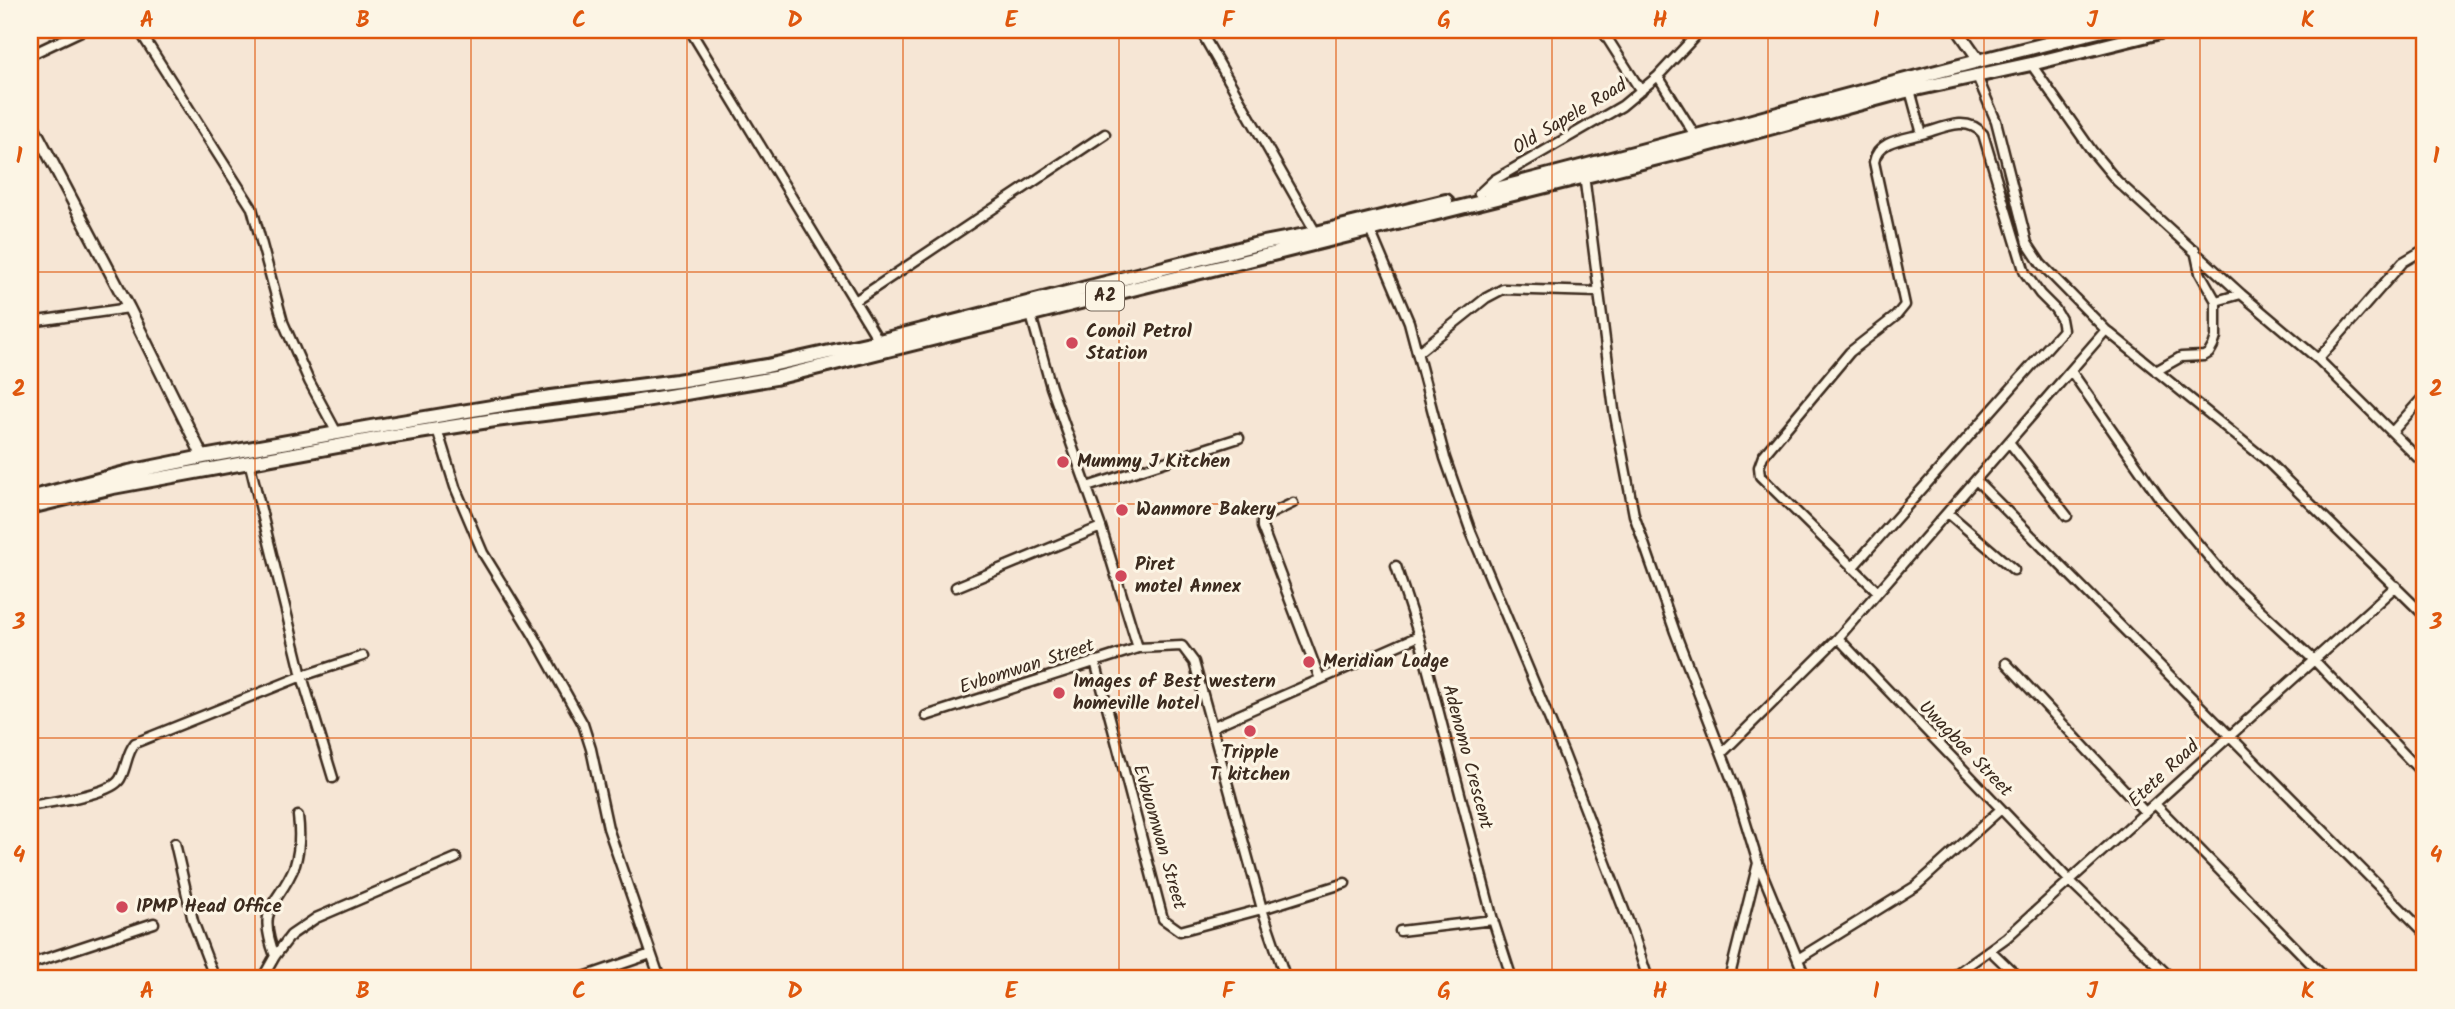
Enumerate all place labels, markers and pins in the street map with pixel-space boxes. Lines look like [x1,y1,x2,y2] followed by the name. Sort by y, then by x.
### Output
[1086,317,1193,369] place label: Conoil Petrol Station
[1064,335,1080,351] marker: Conoil Petrol Station
[1077,447,1230,477] place label: Mummy J Kitchen
[1055,454,1071,470] marker: Mummy J Kitchen
[1136,495,1276,525] place label: Wanmore Bakery
[1114,502,1130,518] marker: Wanmore Bakery
[1135,550,1242,602] place label: Piret motel Annex
[1113,568,1129,584] marker: Piret motel Annex
[1323,647,1449,677] place label: Meridian Lodge
[1301,654,1317,670] marker: Meridian Lodge
[1073,667,1276,719] place label: Images of Best western homeville hotel
[1051,685,1067,701] marker: Images of Best western homeville hotel
[1242,723,1258,739] marker: Tripple T kitchen
[1210,738,1290,790] place label: Tripple T kitchen
[136,892,282,922] place label: IPMP Head Office
[114,899,130,915] marker: IPMP Head Office

